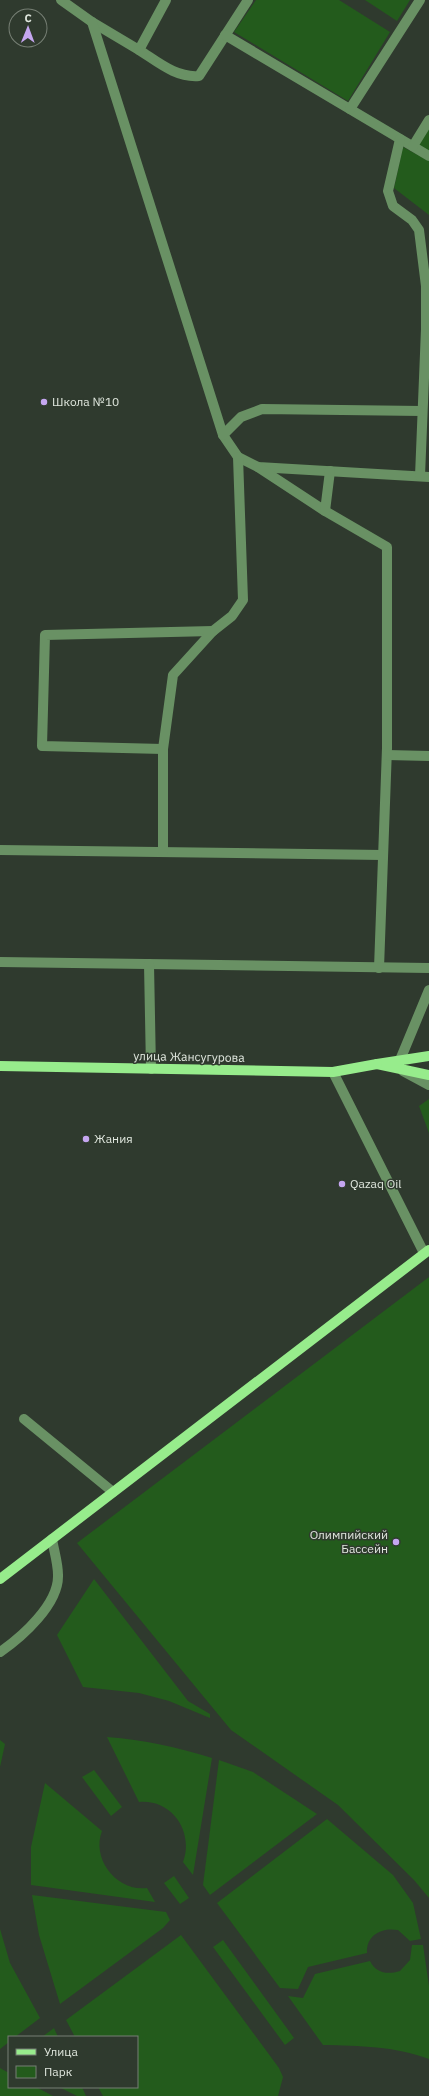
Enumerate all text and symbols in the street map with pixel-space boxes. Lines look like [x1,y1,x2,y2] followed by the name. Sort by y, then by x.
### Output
[8,8,48,48] north arrow
[24,11,32,25] text: С
[52,394,119,409] place label: Школа №10
[39,397,49,407] marker: Школа №10
[133,1048,245,1065] street label: улица Жансугурова
[94,1131,133,1146] place label: Жания
[81,1134,91,1144] marker: Жания
[350,1176,401,1191] place label: Qazaq Oil
[337,1179,347,1189] marker: Qazaq Oil
[310,1527,388,1556] place label: Олимпийский Бассейн
[391,1537,401,1547] marker: Олимпийский Бассейн
[8,2036,138,2088] legend
[44,2044,78,2059] text: Улица
[44,2064,73,2079] text: Парк

